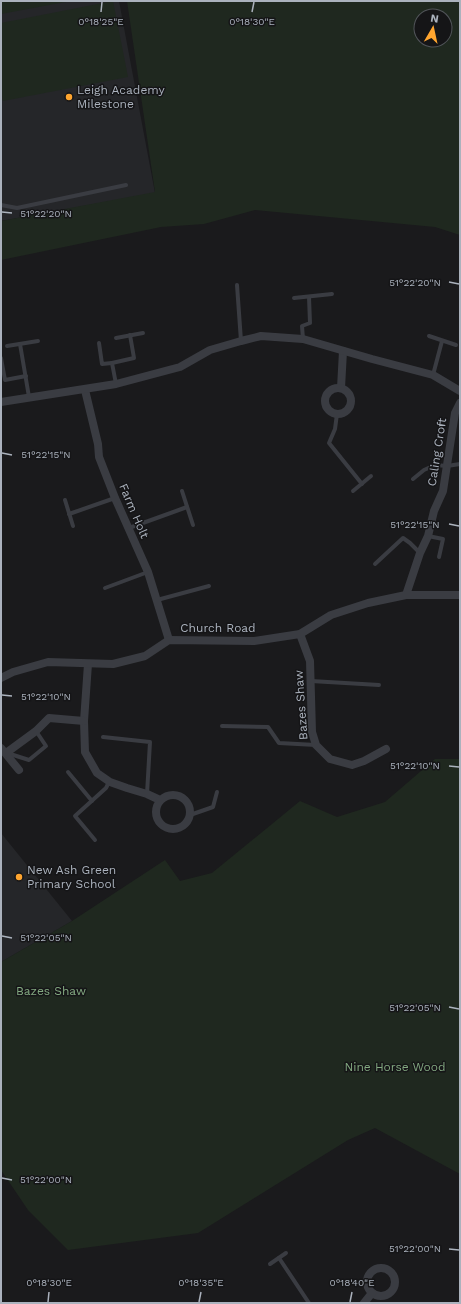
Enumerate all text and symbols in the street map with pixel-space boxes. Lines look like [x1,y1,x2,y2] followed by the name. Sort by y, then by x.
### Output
[413,8,453,48] north arrow
[429,12,440,26] text: N
[78,16,124,27] text: 0°18'25"E
[229,16,275,27] text: 0°18'30"E
[77,83,166,111] place label: Leigh Academy Milestone
[64,92,74,102] marker: Leigh Academy Milestone
[20,208,72,219] text: 51°22'20"N
[389,277,441,288] text: 51°22'20"N
[425,417,449,487] street label: Caling Croft
[21,449,71,460] text: 51°22'15"N
[116,481,152,541] street label: Farm Holt
[390,519,440,530] text: 51°22'15"N
[180,621,256,635] street label: Church Road
[292,670,310,740] street label: Bazes Shaw
[21,691,71,702] text: 51°22'10"N
[390,760,440,771] text: 51°22'10"N
[27,863,116,891] place label: New Ash Green Primary School
[14,872,24,882] marker: New Ash Green Primary School
[20,932,72,943] text: 51°22'05"N
[16,984,86,998] park label: Bazes Shaw
[389,1002,441,1013] text: 51°22'05"N
[344,1060,446,1074] park label: Nine Horse Wood
[20,1174,72,1185] text: 51°22'00"N
[389,1243,441,1254] text: 51°22'00"N
[26,1277,72,1288] text: 0°18'30"E
[178,1277,224,1288] text: 0°18'35"E
[329,1277,375,1288] text: 0°18'40"E

